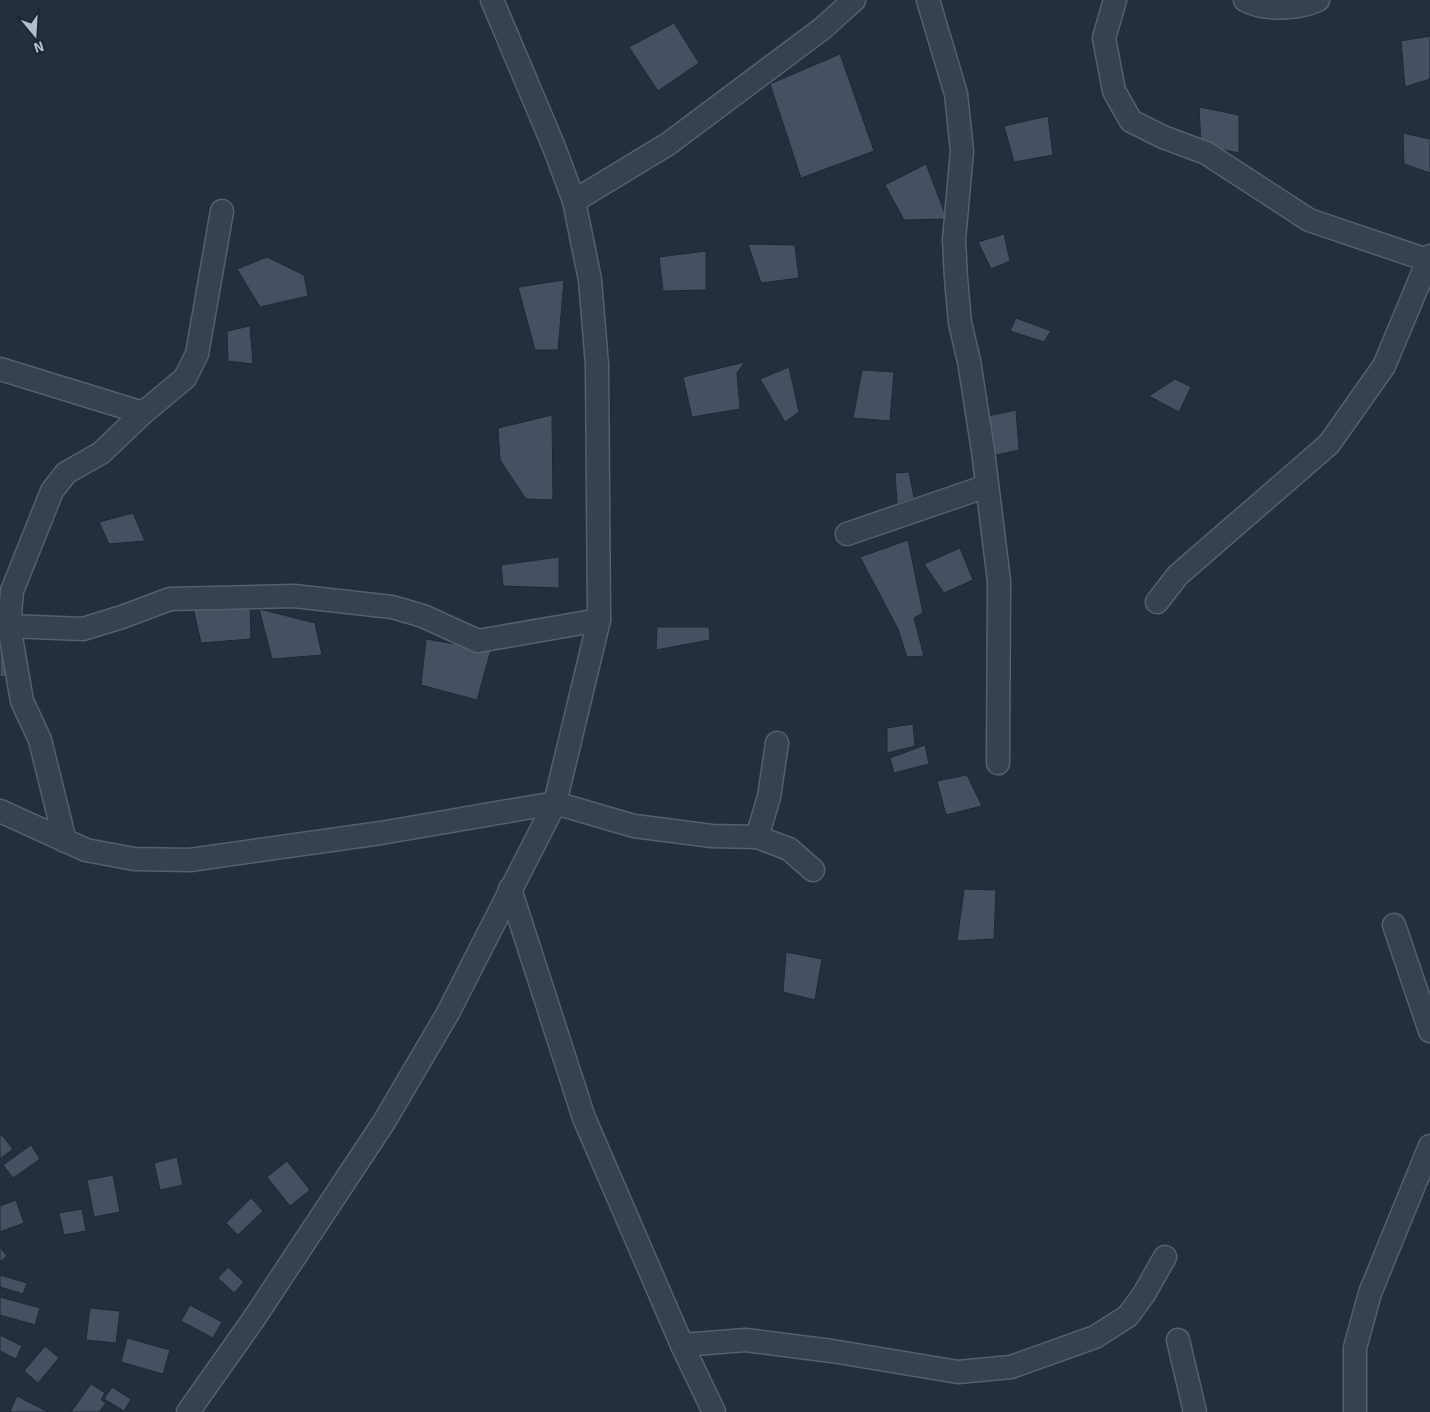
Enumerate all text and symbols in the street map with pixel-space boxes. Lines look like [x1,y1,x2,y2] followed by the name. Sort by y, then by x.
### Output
[10,10,60,60] north arrow
[32,37,46,56] text: N

